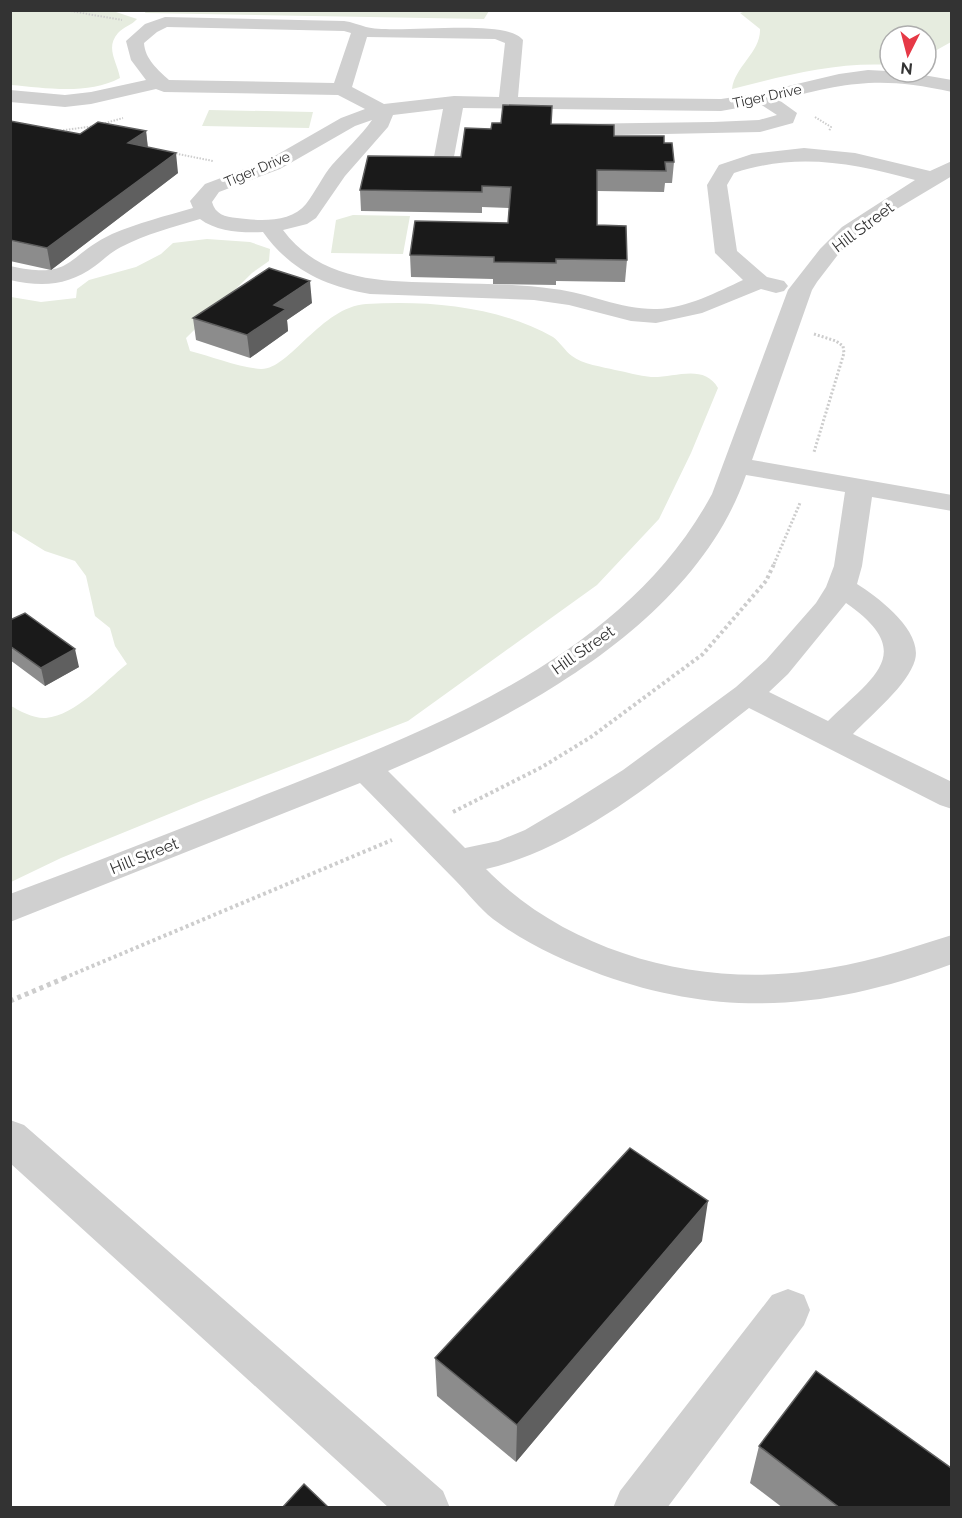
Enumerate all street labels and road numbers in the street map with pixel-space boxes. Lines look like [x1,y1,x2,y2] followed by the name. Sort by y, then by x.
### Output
[731,81,803,111] street label: Tiger Drive
[222,148,292,190] street label: Tiger Drive
[829,197,898,256] street label: Hill Street
[548,621,618,678] street label: Hill Street
[107,833,182,878] street label: Hill Street

